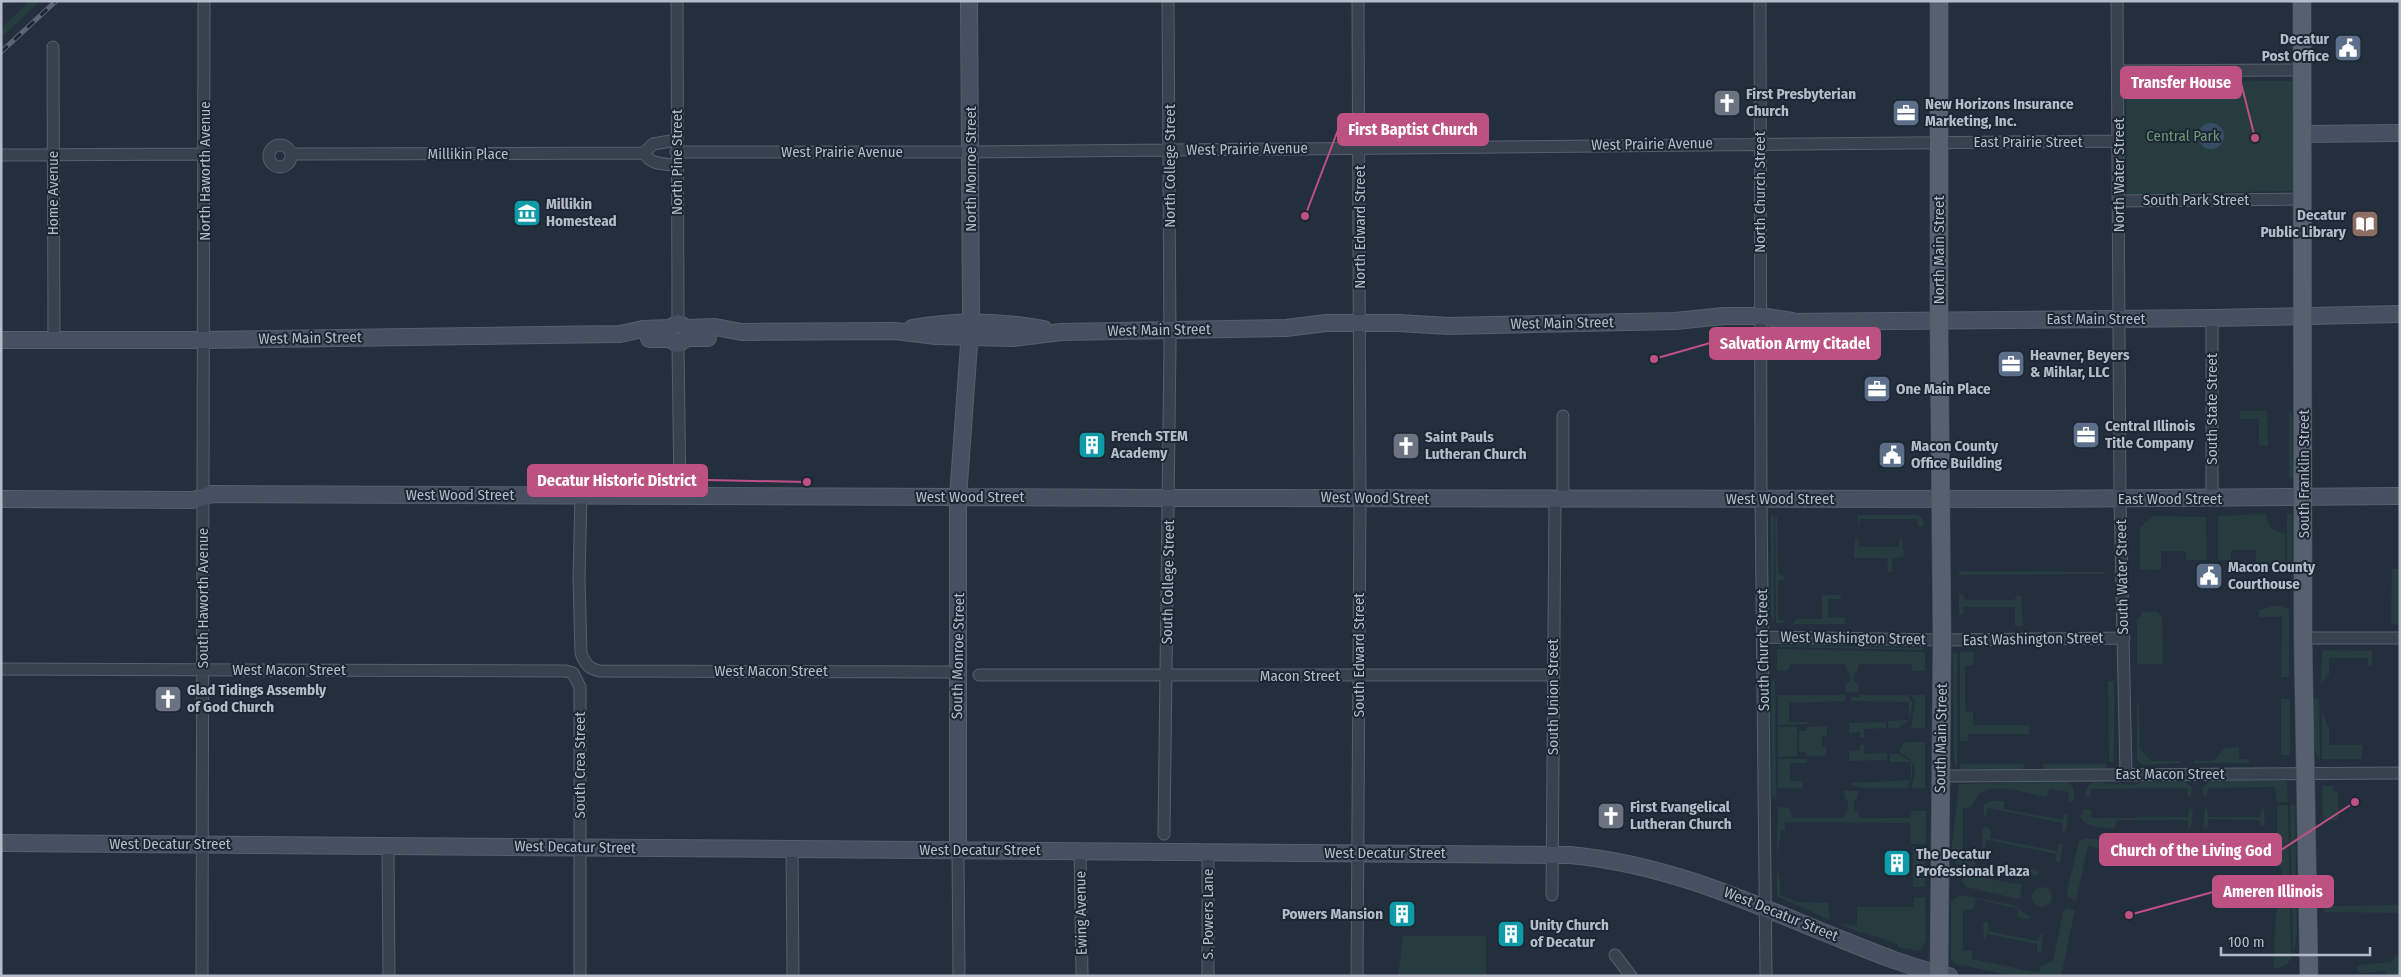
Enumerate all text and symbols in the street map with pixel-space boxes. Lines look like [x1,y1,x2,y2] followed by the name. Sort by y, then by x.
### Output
[2262,30,2330,65] place label: Decatur Post Office
[2333,33,2363,63] public building icon: Decatur Post Office
[2121,67,2241,98] callout: Transfer House
[2131,73,2231,92] text: Transfer House
[1746,85,1856,120] place label: First Presbyterian Church
[1712,88,1742,118] church icon: First Presbyterian Church
[1925,95,2074,130] place label: New Horizons Insurance Marketing, Inc.
[1891,98,1921,128] office icon: New Horizons Insurance Marketing, Inc.
[196,101,214,241] street label: North Haworth Avenue
[1161,104,1179,228] street label: North College Street
[962,106,980,232] street label: North Monroe Street
[668,109,686,215] street label: North Pine Street
[1338,114,1488,145] callout: First Baptist Church
[2110,118,2128,232] street label: North Water Street
[1348,120,1478,139] text: First Baptist Church
[2146,127,2220,145] park label: Central Park
[1751,131,1769,253] street label: North Church Street
[1973,133,2083,151] street label: East Prairie Street
[1591,134,1713,154] street label: West Prairie Avenue
[1186,139,1308,159] street label: West Prairie Avenue
[781,143,903,161] street label: West Prairie Avenue
[428,145,508,163] street label: Millikin Place
[44,151,62,235] street label: Home Avenue
[1351,165,1369,289] street label: North Edward Street
[2143,191,2249,209] street label: South Park Street
[546,195,617,230] place label: Millikin Homestead
[1930,196,1948,304] street label: North Main Street
[512,198,542,228] museum icon: Millikin Homestead
[2260,206,2347,241] place label: Decatur Public Library
[2350,209,2380,239] library icon: Decatur Public Library
[2046,310,2146,328] street label: East Main Street
[1510,313,1614,333] street label: West Main Street
[1107,320,1211,340] street label: West Main Street
[258,328,362,348] street label: West Main Street
[1710,328,1880,359] callout: Salvation Army Citadel
[1720,334,1871,353] text: Salvation Army Citadel
[2030,346,2130,381] place label: Heavner, Beyers & Mihlar, LLC
[1996,349,2026,379] office icon: Heavner, Beyers & Mihlar, LLC
[2203,353,2221,465] street label: South State Street
[1862,374,1892,404] office icon: One Main Place
[1896,380,1991,398] place label: One Main Place
[2295,410,2313,538] street label: South Franklin Street
[2105,417,2196,452] place label: Central Illinois Title Company
[2071,420,2101,450] office icon: Central Illinois Title Company
[1110,427,1188,462] place label: French STEM Academy
[1425,428,1527,463] place label: Saint Pauls Lutheran Church
[1077,430,1107,460] building icon: French STEM Academy
[1391,431,1421,461] church icon: Saint Pauls Lutheran Church
[1911,437,2003,472] place label: Macon County Office Building
[1877,440,1907,470] public building icon: Macon County Office Building
[528,465,707,496] callout: Decatur Historic District
[537,471,697,490] text: Decatur Historic District
[406,486,514,504] street label: West Wood Street
[916,488,1024,506] street label: West Wood Street
[1321,488,1430,508] street label: West Wood Street
[1726,490,1834,508] street label: West Wood Street
[2118,490,2222,508] street label: East Wood Street
[1158,519,1178,644] street label: South College Street
[2112,519,2132,635] street label: South Water Street
[194,528,212,668] street label: South Haworth Avenue
[2228,558,2316,593] place label: Macon County Courthouse
[2194,561,2224,591] public building icon: Macon County Courthouse
[1753,589,1773,711] street label: South Church Street
[948,593,968,719] street label: South Monroe Street
[1350,593,1368,717] street label: South Edward Street
[1780,628,1926,648] street label: West Washington Street
[1962,629,2104,649] street label: East Washington Street
[1544,639,1562,755] street label: South Union Street
[232,661,346,679] street label: West Macon Street
[714,662,828,680] street label: West Macon Street
[1260,667,1340,685] street label: Macon Street
[187,681,327,716] place label: Glad Tidings Assembly of God Church
[1931,683,1951,793] street label: South Main Street
[153,684,183,714] church icon: Glad Tidings Assembly of God Church
[571,712,589,818] street label: South Crea Street
[2115,765,2225,783] street label: East Macon Street
[1630,798,1732,833] place label: First Evangelical Lutheran Church
[1596,801,1626,831] church icon: First Evangelical Lutheran Church
[2100,834,2281,865] callout: Church of the Living God
[109,835,231,853] street label: West Decatur Street
[514,837,636,857] street label: West Decatur Street
[919,841,1041,859] street label: West Decatur Street
[2110,841,2272,860] text: Church of the Living God
[1324,844,1446,862] street label: West Decatur Street
[1916,845,2030,880] place label: The Decatur Professional Plaza
[1882,848,1912,878] building icon: The Decatur Professional Plaza
[1199,869,1217,959] street label: S. Powers Lane
[1071,871,1091,955] street label: Ewing Avenue
[2213,876,2333,907] callout: Ameren Illinois
[2222,882,2323,901] text: Ameren Illinois
[1721,883,1841,945] street label: West Decatur Street
[1387,899,1417,929] building icon: Powers Mansion
[1282,905,1383,923] place label: Powers Mansion
[1530,916,1609,951] place label: Unity Church of Decatur
[1496,919,1526,949] building icon: Unity Church of Decatur
[2221,924,2370,956] scale bar
[2228,933,2265,951] text: 100 m

